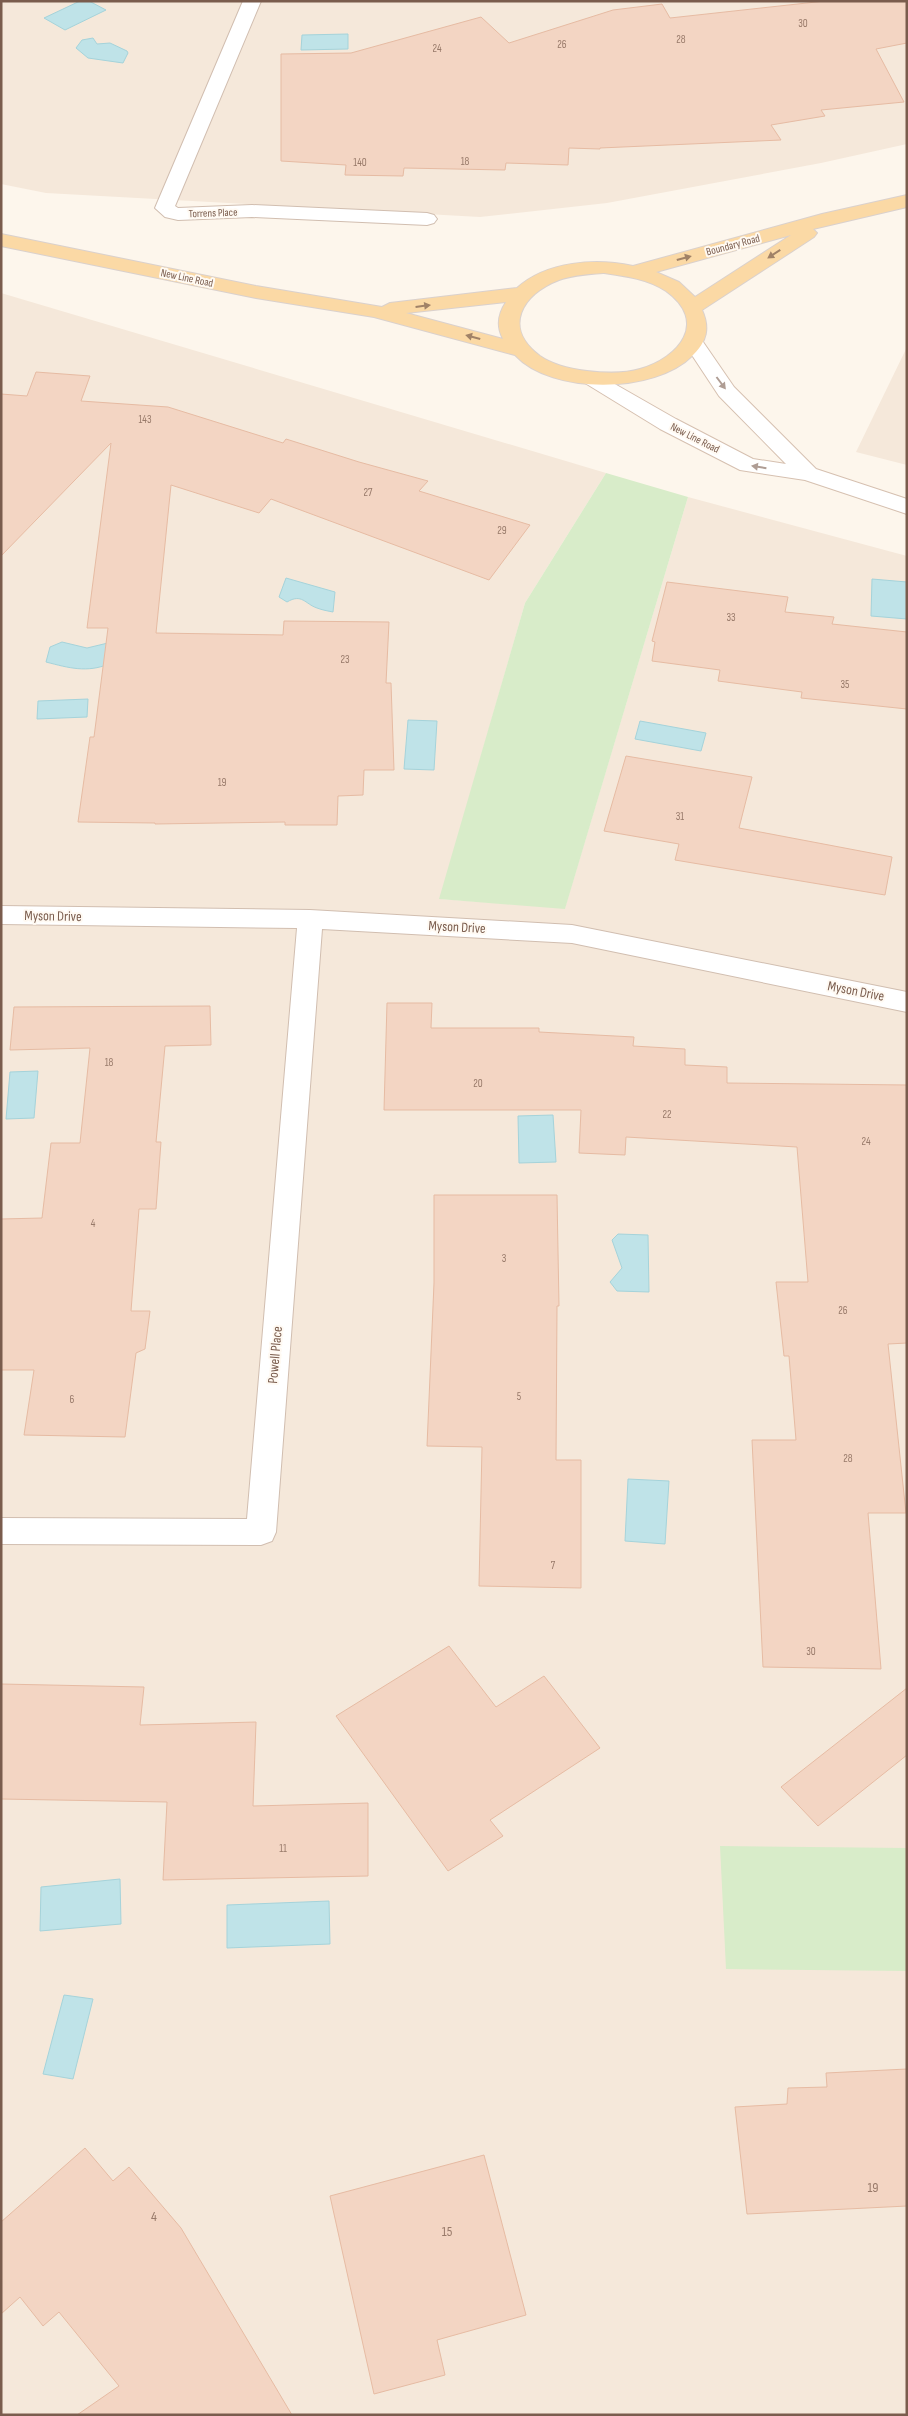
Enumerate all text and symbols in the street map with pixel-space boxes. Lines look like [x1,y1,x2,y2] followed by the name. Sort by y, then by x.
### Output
[798,17,808,30] house number: 30
[676,33,686,46] house number: 28
[557,38,567,51] house number: 26
[432,42,442,55] house number: 24
[461,155,470,168] house number: 18
[353,156,367,169] house number: 140
[188,206,238,220] street label: Torrens Place
[705,231,762,258] street label: Boundary Road
[767,249,780,259] one-way arrow
[677,254,692,262] one-way arrow
[160,266,215,290] street label: New Line Road
[415,302,431,310] one-way arrow
[466,333,481,341] one-way arrow
[716,376,726,390] one-way arrow
[138,413,152,426] house number: 143
[668,420,722,456] street label: New Line Road
[751,462,767,470] one-way arrow
[364,486,373,499] house number: 27
[497,524,507,537] house number: 29
[726,611,736,624] house number: 33
[340,653,350,666] house number: 23
[840,678,850,691] house number: 35
[218,776,226,789] house number: 19
[676,810,684,823] house number: 31
[24,907,82,925] street label: Myson Drive
[428,917,486,937] street label: Myson Drive
[826,977,886,1005] street label: Myson Drive
[105,1056,114,1069] house number: 18
[473,1077,483,1090] house number: 20
[662,1108,672,1121] house number: 22
[861,1135,871,1148] house number: 24
[91,1217,96,1230] house number: 4
[502,1252,507,1265] house number: 3
[838,1304,848,1317] house number: 26
[264,1326,286,1384] street label: Powell Place
[517,1390,521,1403] house number: 5
[70,1393,75,1406] house number: 6
[843,1452,853,1465] house number: 28
[551,1559,556,1572] house number: 7
[806,1645,816,1658] house number: 30
[279,1842,287,1855] house number: 11
[867,2179,879,2196] house number: 19
[151,2208,157,2225] house number: 4
[442,2223,453,2240] house number: 15

